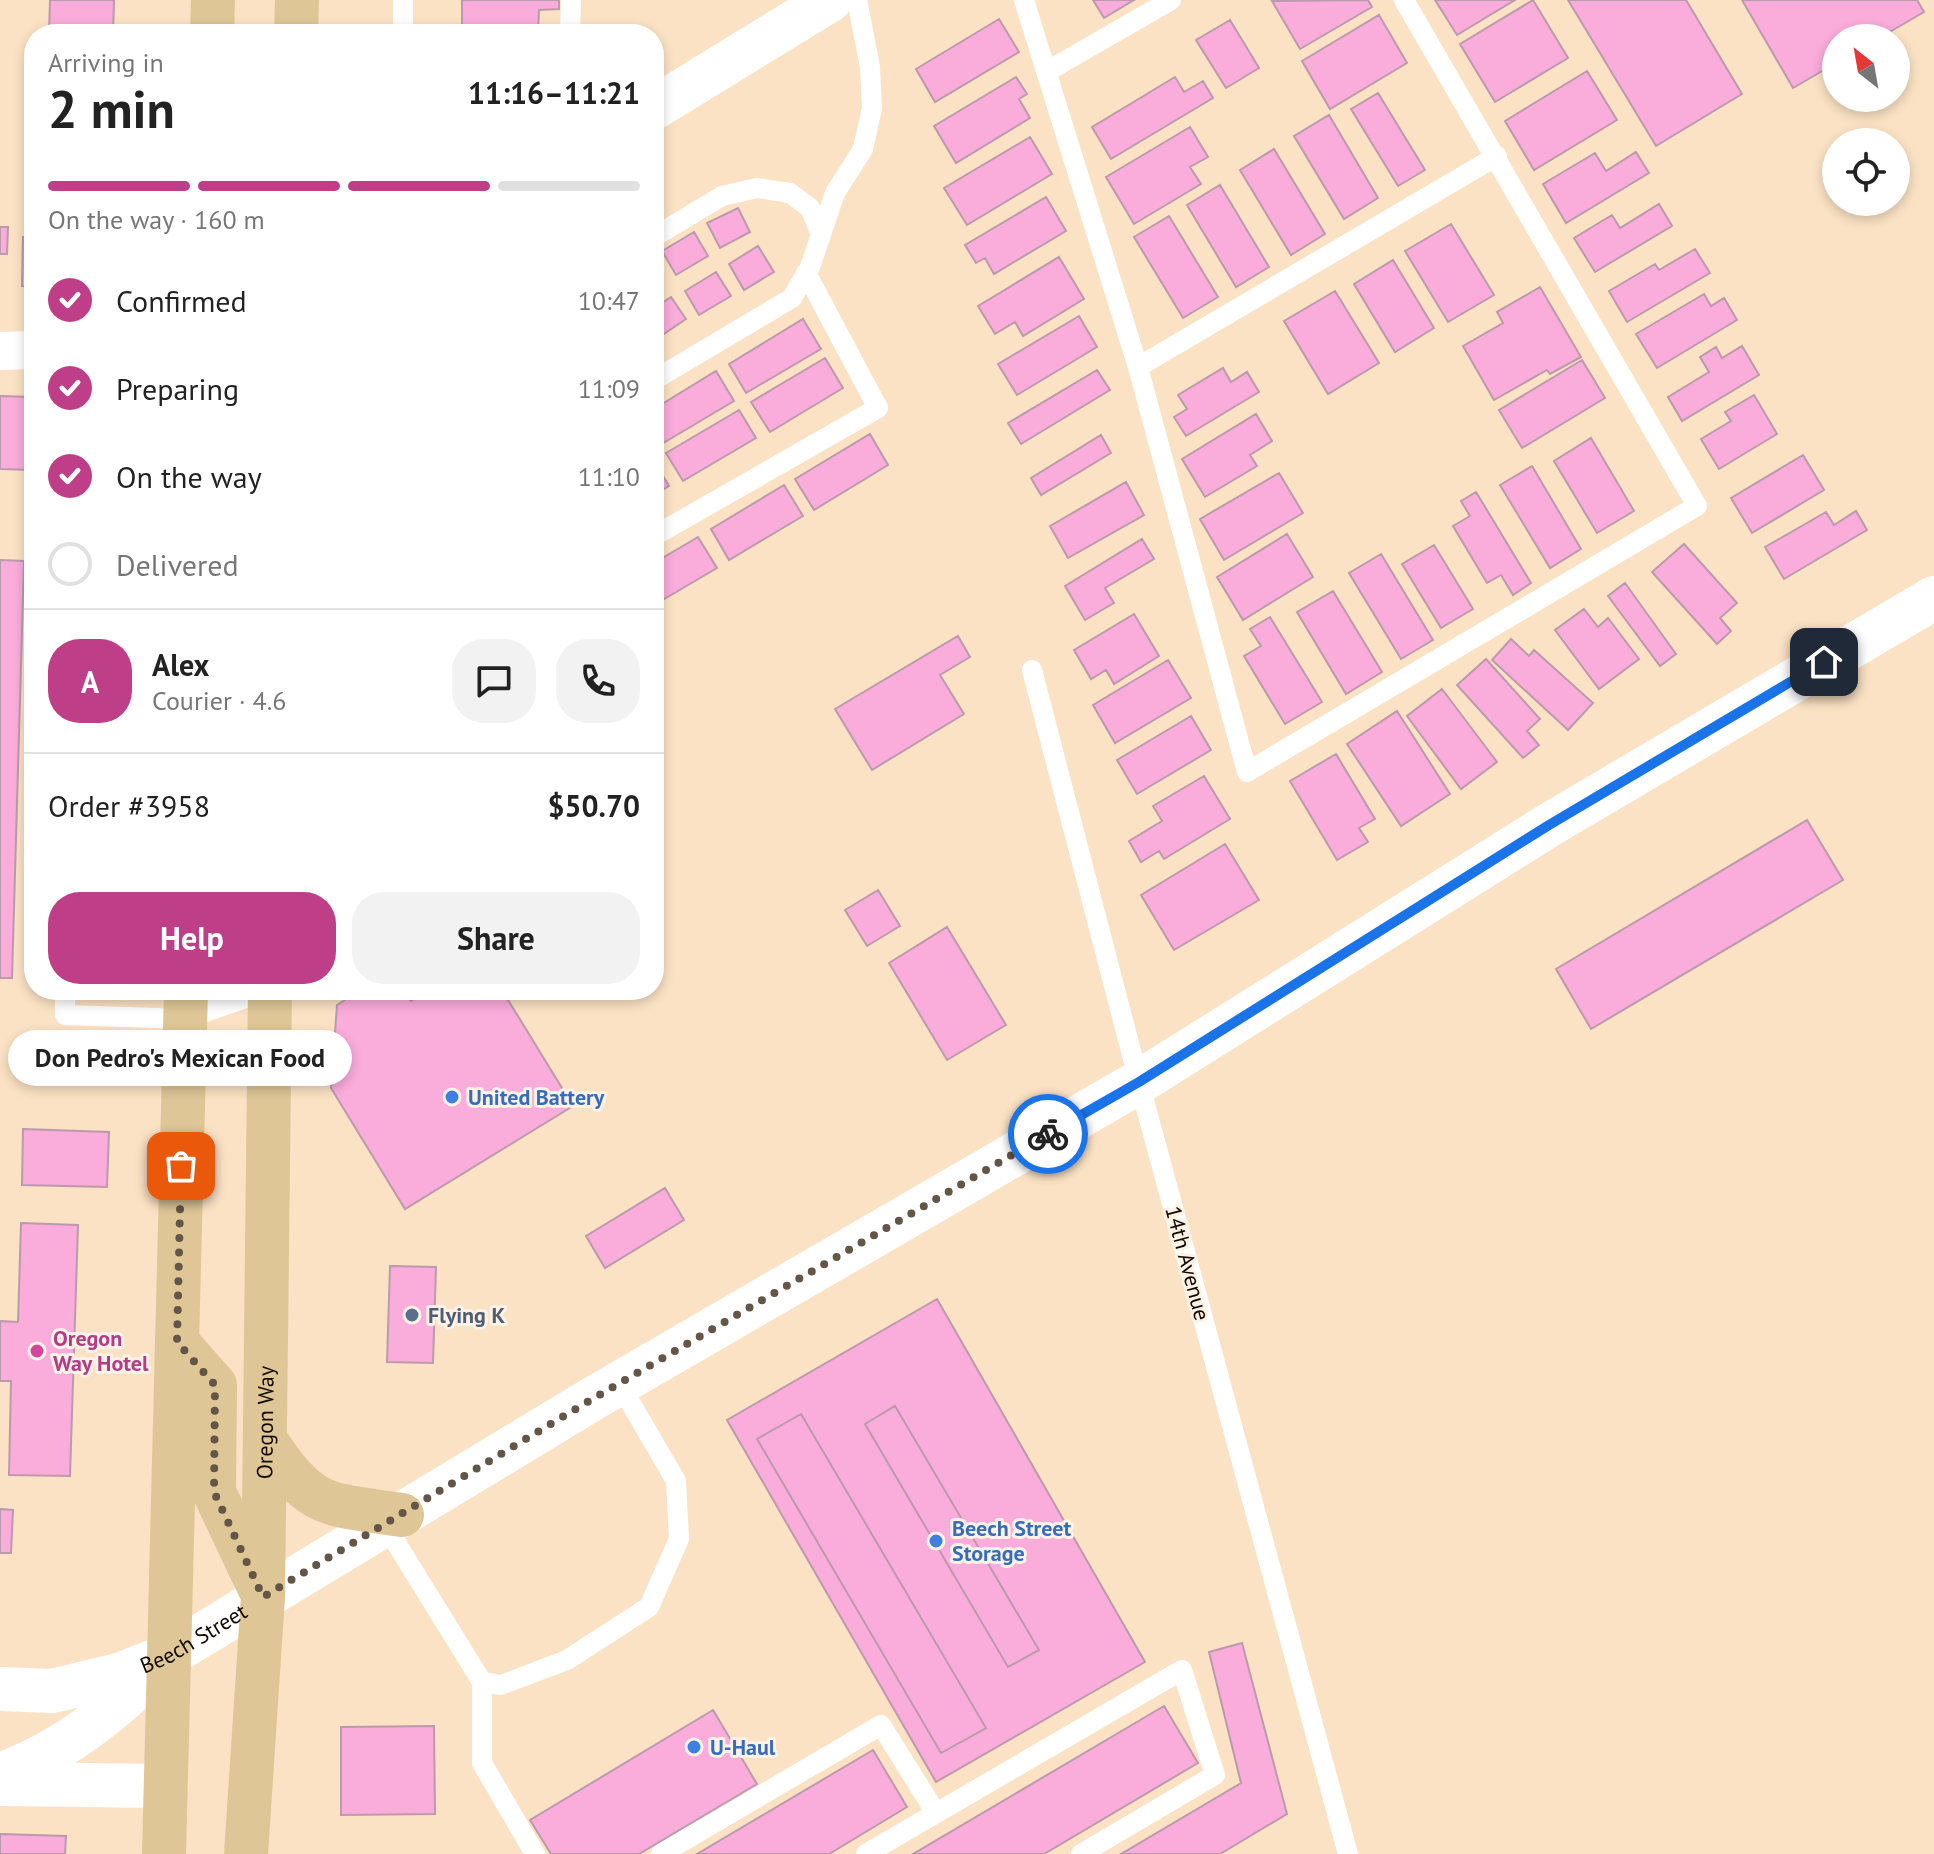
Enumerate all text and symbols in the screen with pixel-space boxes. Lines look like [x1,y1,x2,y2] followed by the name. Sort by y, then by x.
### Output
[1822,24,1910,112] north arrow
[1822,24,1910,216] map controls
[48,46,164,79] text: Arriving in
[468,73,640,112] text: 11:16–11:21
[48,75,175,142] text: 2 min
[1822,128,1910,216] button: locate
[48,203,265,236] text: On the way · 160 m
[48,278,92,322] icon: check
[116,281,247,320] text: Confirmed
[578,284,640,317] text: 10:47
[48,366,92,410] icon: check
[116,369,239,408] text: Preparing
[578,372,640,405] text: 11:09
[48,454,92,498] icon: check
[116,457,262,496] text: On the way
[578,460,640,493] text: 11:10
[116,545,239,584] text: Delivered
[1790,628,1858,696] pin
[452,639,536,723] button: chat
[556,639,640,723] button: phone
[1802,640,1846,684] icon: home
[152,645,209,684] text: Alex
[81,662,99,701] text: A
[152,684,286,717] text: Courier · 4.6
[48,786,210,825] text: Order #3958
[548,786,640,825] text: $50.70
[48,892,336,984] button: Help
[352,892,640,984] button: Share
[9,1030,353,1086] callout: Don Pedro's Mexican Food
[35,1041,325,1074] text: Don Pedro's Mexican Food
[468,1083,605,1111] place label: United Battery
[443,1088,461,1106] marker: United Battery
[1008,1094,1088,1174] courier
[1026,1112,1070,1156] icon: bike
[147,1132,215,1200] pin
[159,1144,203,1188] icon: bag
[1159,1203,1217,1323] street label: 14th Avenue
[428,1301,505,1329] place label: Flying K
[403,1306,421,1324] marker: Flying K
[53,1324,149,1377] place label: Oregon Way Hotel
[28,1342,46,1360] marker: Oregon Way Hotel
[250,1365,280,1479] street label: Oregon Way
[952,1514,1072,1567] place label: Beech Street Storage
[927,1532,945,1550] marker: Beech Street Storage
[136,1597,252,1679] street label: Beech Street
[710,1733,776,1761] place label: U-Haul
[685,1738,703,1756] marker: U-Haul

